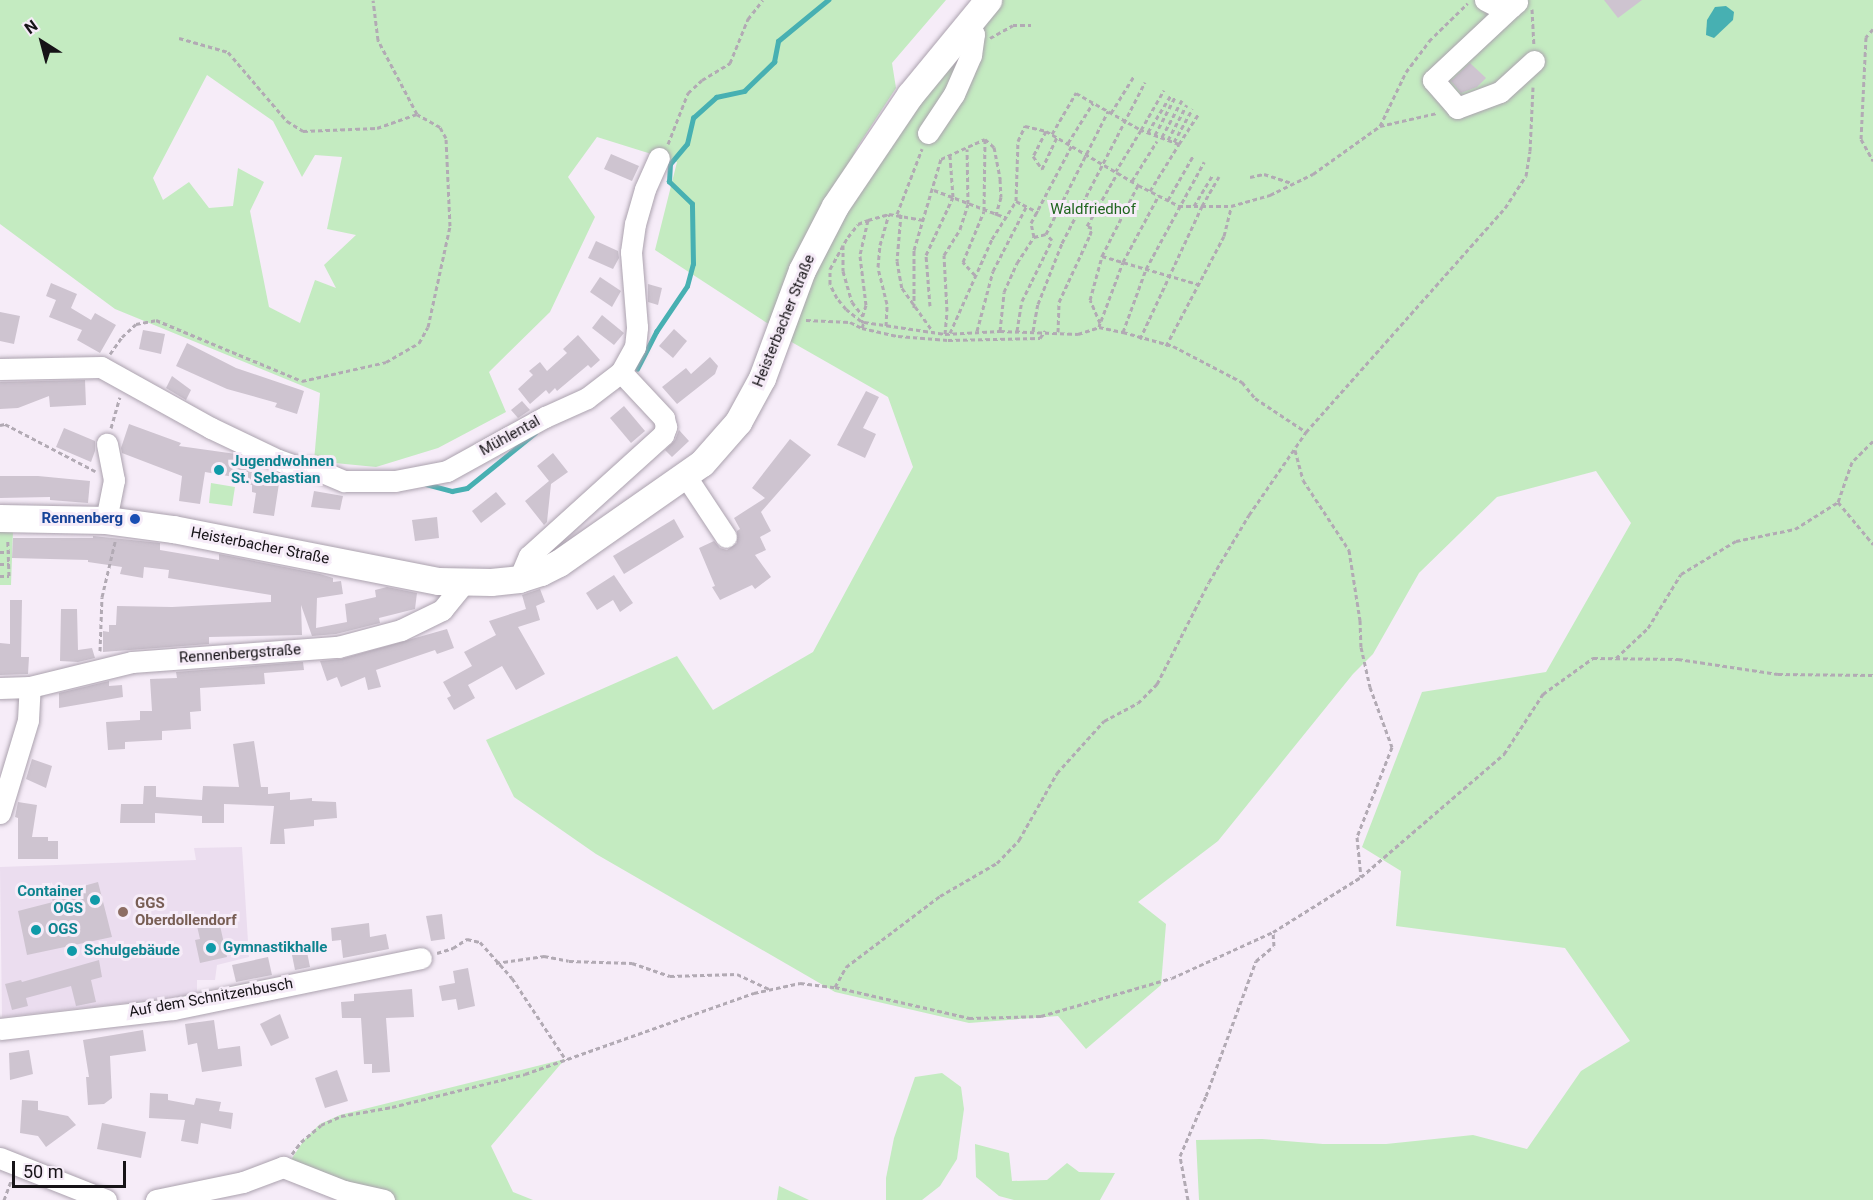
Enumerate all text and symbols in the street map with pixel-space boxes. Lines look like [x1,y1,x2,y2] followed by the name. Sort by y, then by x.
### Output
[12,12,72,72] north arrow
[21,16,41,38] text: N
[1050,201,1136,219] park label: Waldfriedhof
[749,252,819,390] street label: Heisterbacher Straße
[477,412,543,460] street label: Mühlental
[231,452,334,487] place label: Jugendwohnen St. Sebastian
[212,463,226,477] marker: Jugendwohnen St. Sebastian
[42,510,123,528] place label: Rennenberg
[128,512,142,526] marker: Rennenberg
[189,524,331,568] street label: Heisterbacher Straße
[178,641,302,667] street label: Rennenbergstraße
[17,882,83,917] place label: Container OGS
[88,893,102,907] marker: Container OGS
[135,894,237,929] place label: GGS Oberdollendorf
[116,905,130,919] marker: GGS Oberdollendorf
[48,921,78,939] place label: OGS
[29,923,43,937] marker: OGS
[223,939,327,957] place label: Gymnastikhalle
[204,941,218,955] marker: Gymnastikhalle
[84,942,180,960] place label: Schulgebäude
[65,944,79,958] marker: Schulgebäude
[128,975,294,1021] street label: Auf dem Schnitzenbusch
[15,1149,129,1187] scale bar
[23,1161,63,1182] text: 50 m

